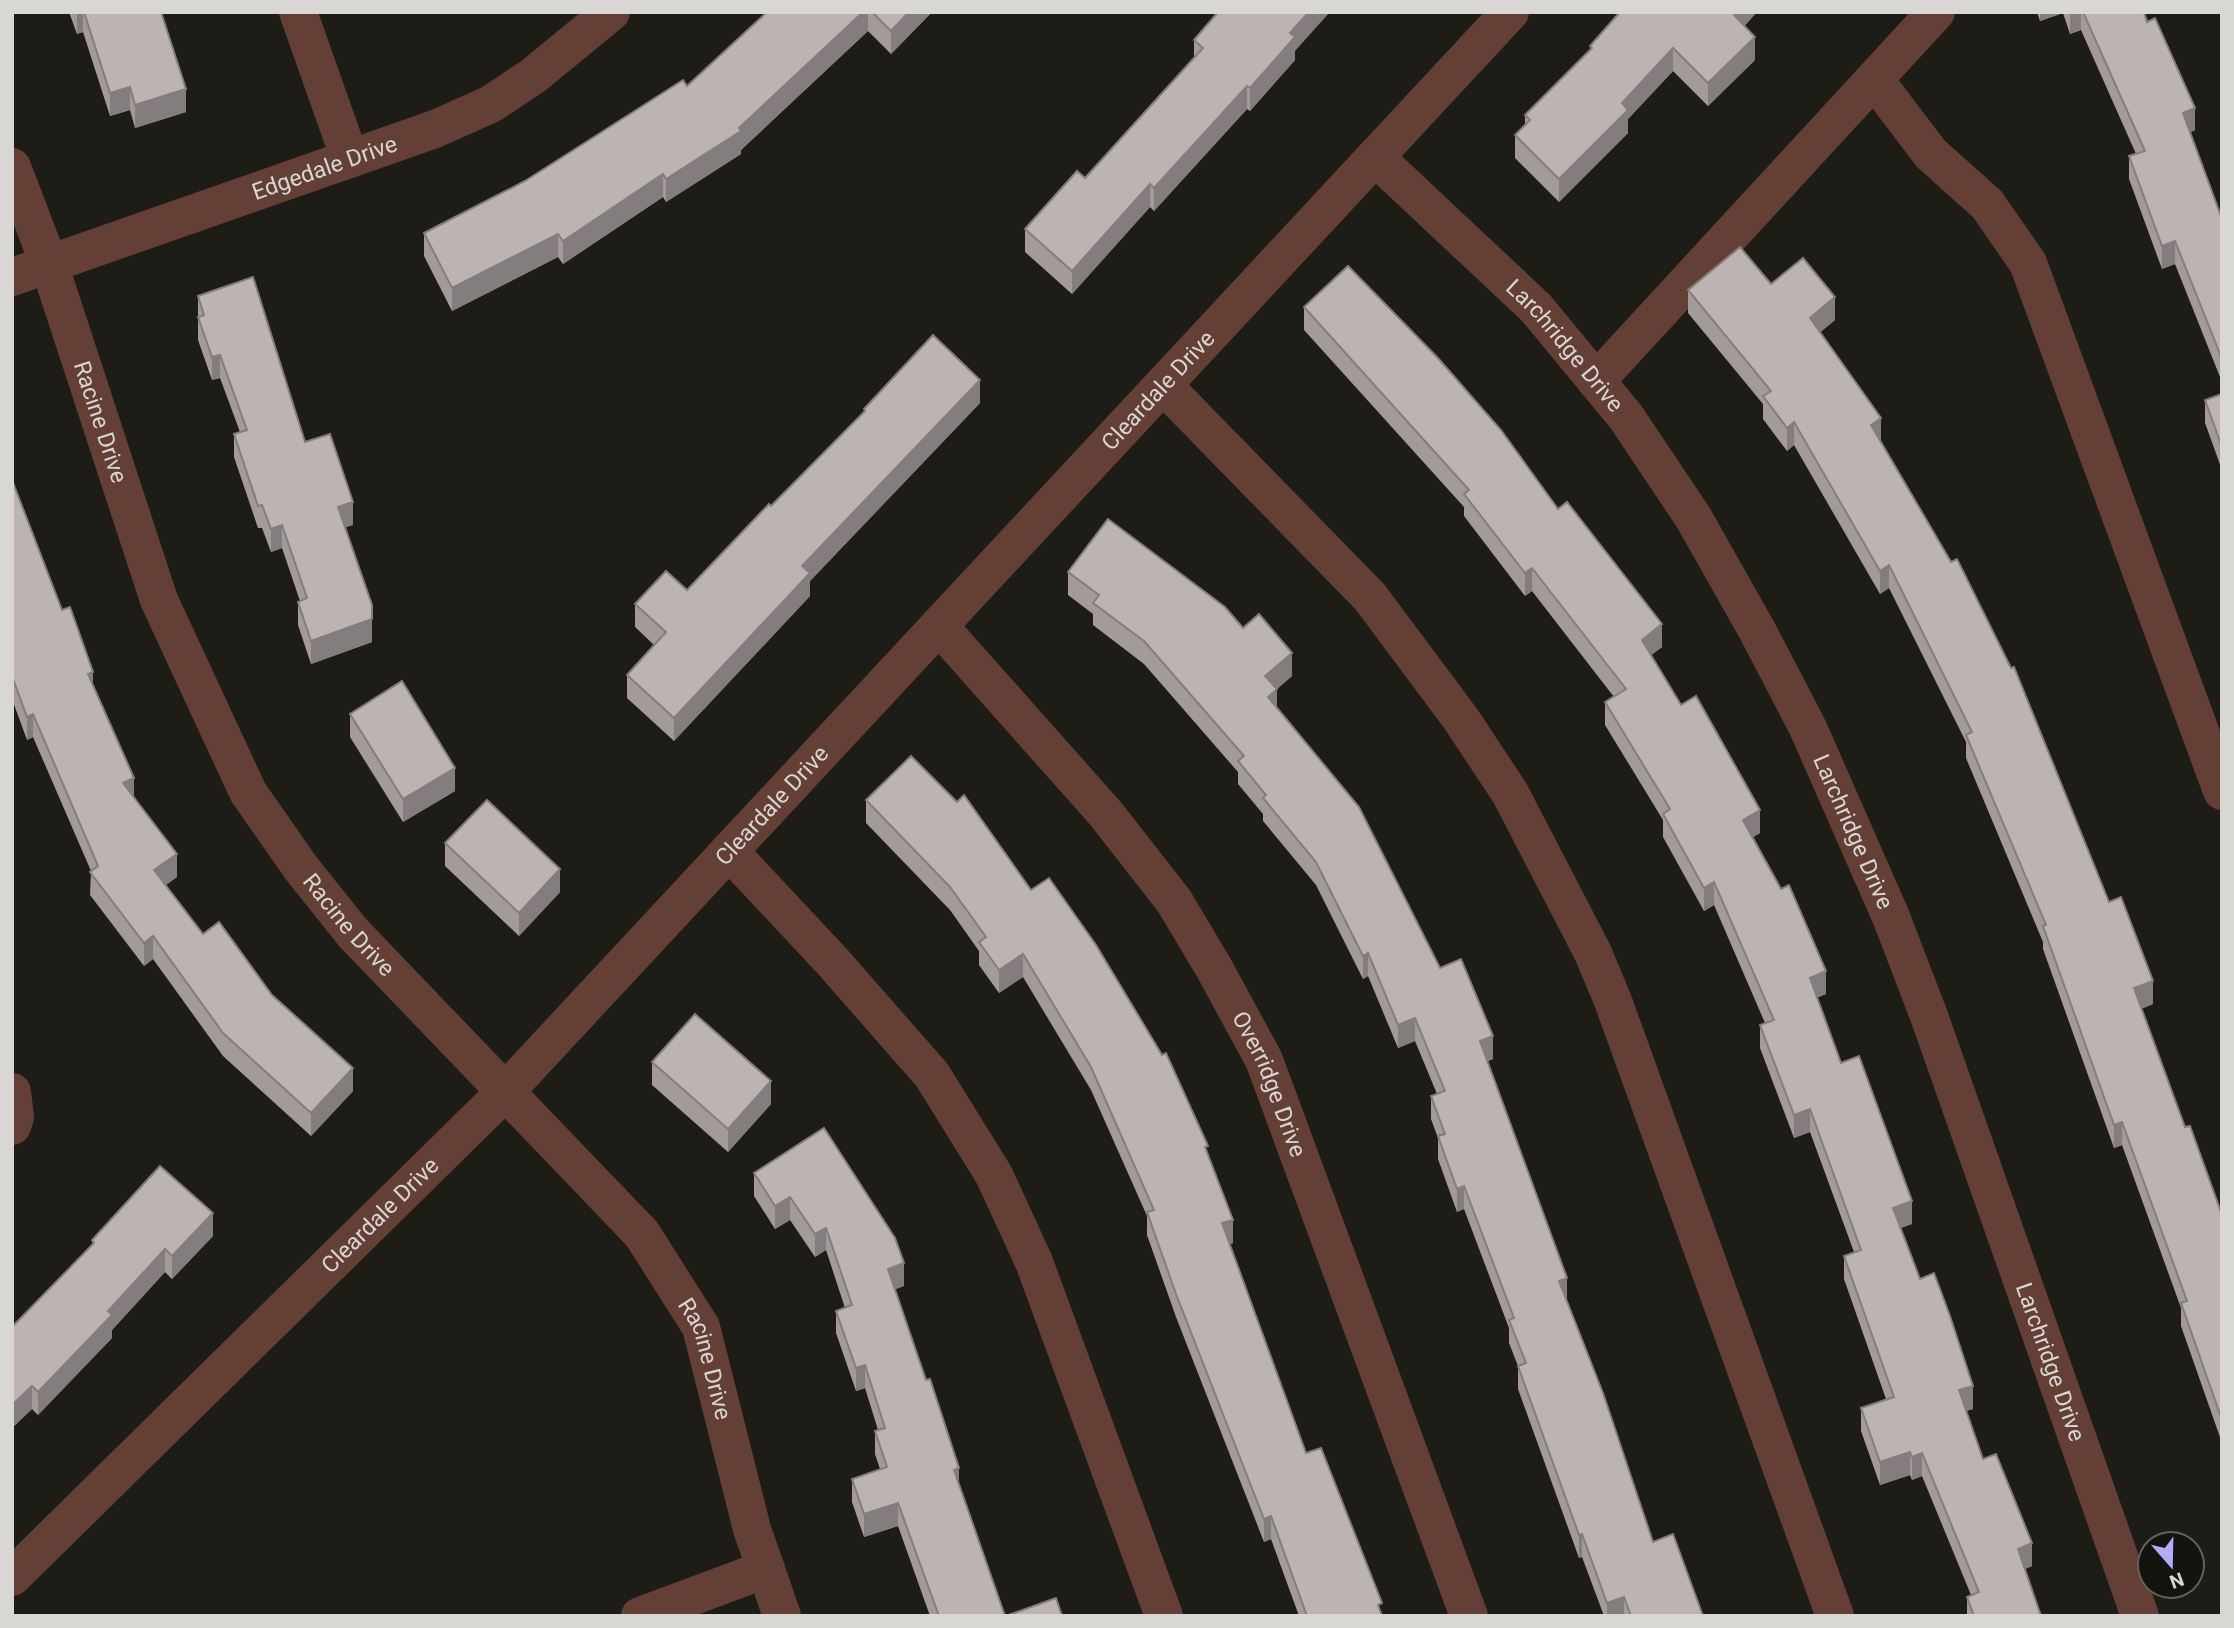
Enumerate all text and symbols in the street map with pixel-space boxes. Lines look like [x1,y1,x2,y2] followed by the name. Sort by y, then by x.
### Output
[249,130,401,206] street label: Edgedale Drive
[1500,274,1629,417] street label: Larchridge Drive
[1096,325,1220,456] street label: Cleardale Drive
[68,358,133,486] street label: Racine Drive
[710,740,834,871] street label: Cleardale Drive
[1807,750,1899,913] street label: Larchridge Drive
[297,868,400,982] street label: Racine Drive
[1226,1007,1312,1161] street label: Overridge Drive
[316,1152,444,1279] street label: Cleardale Drive
[2010,1279,2090,1445] street label: Larchridge Drive
[672,1293,737,1423] street label: Racine Drive
[2136,1530,2206,1600] north arrow
[2166,1567,2187,1594] text: N

